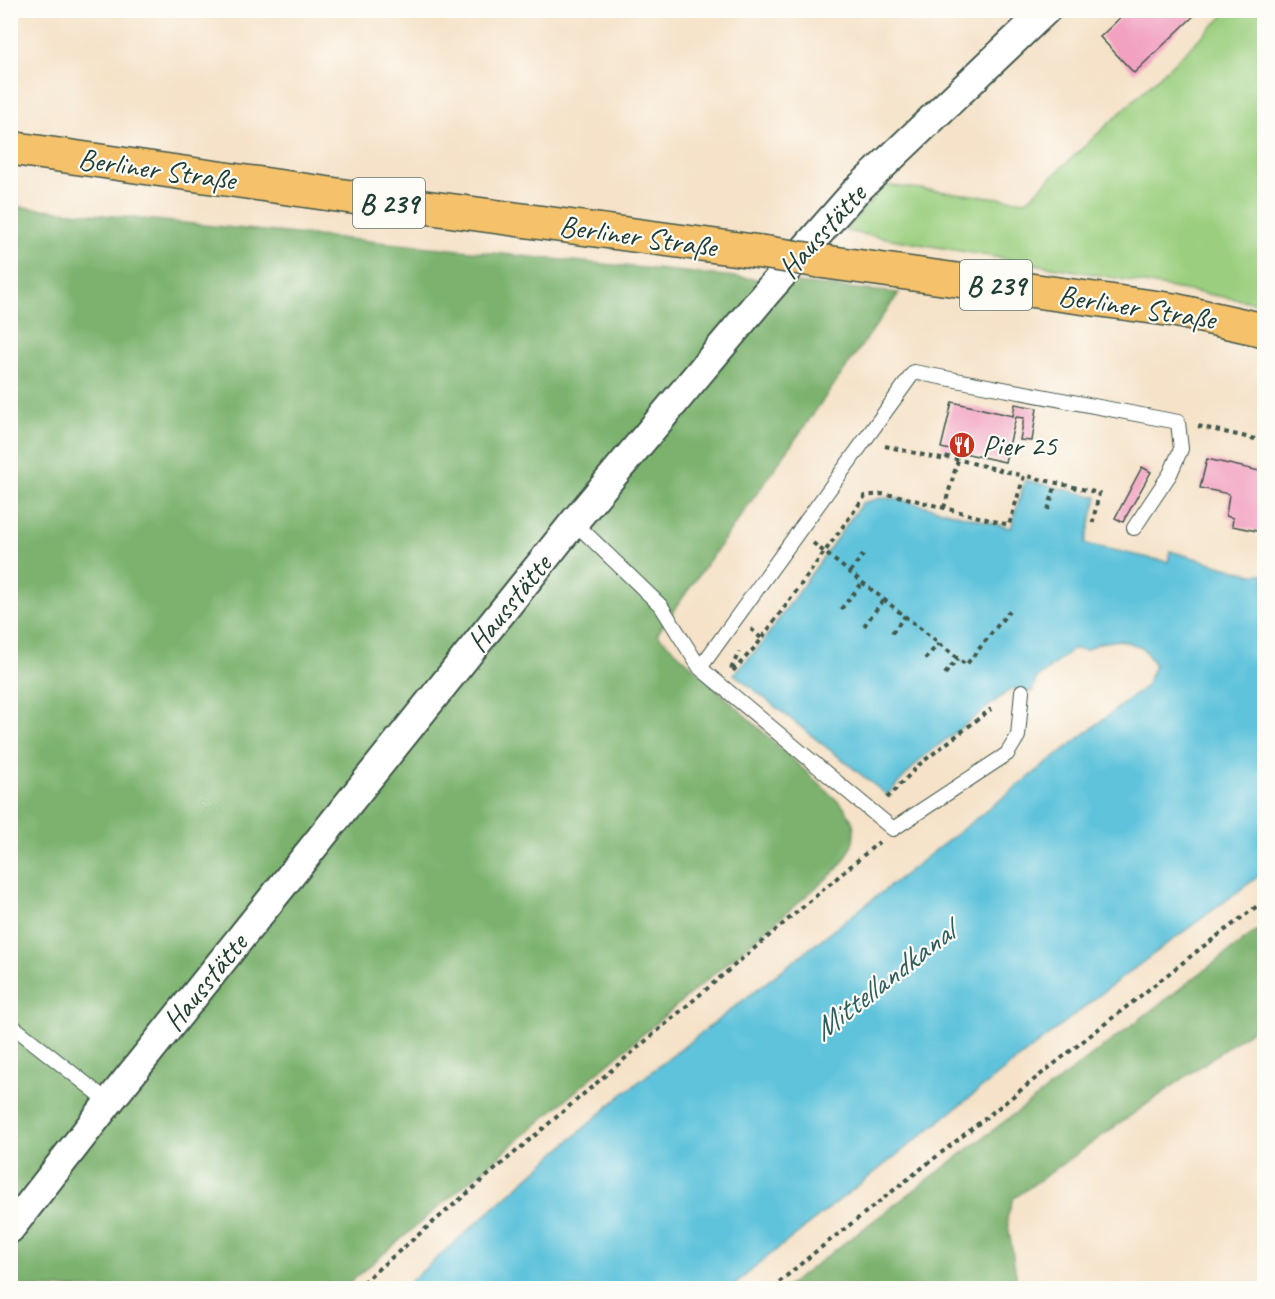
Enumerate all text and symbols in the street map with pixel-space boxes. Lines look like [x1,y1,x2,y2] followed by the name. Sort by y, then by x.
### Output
[76,139,240,199] street label: Berliner Straße
[770,174,876,286] street label: Hausstätte
[353,178,425,228] road number: B 239
[557,206,721,266] street label: Berliner Straße
[960,260,1032,310] road number: B 239
[1056,276,1220,338] street label: Berliner Straße
[982,426,1058,464] place label: Pier 25
[947,430,977,460] restaurant icon: Pier 25
[458,545,561,659] street label: Hausstätte
[803,906,971,1050] water label: Mittellandkanal
[154,924,257,1038] street label: Hausstätte

